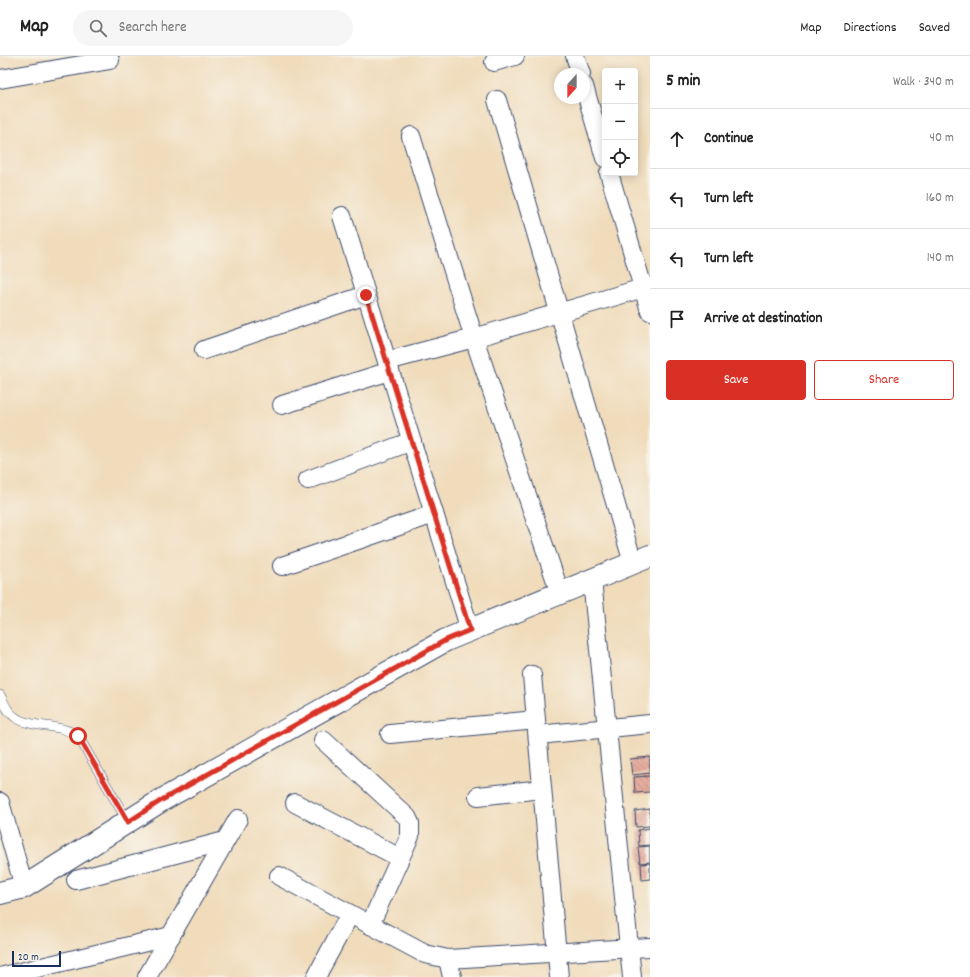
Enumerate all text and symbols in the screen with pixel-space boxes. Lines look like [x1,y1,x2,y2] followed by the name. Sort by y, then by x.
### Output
[73,10,353,46] search box
[20,14,49,41] text: Map
[87,17,109,39] icon: search
[119,17,187,39] text: Search here
[800,18,822,38] text: Map
[844,18,897,38] text: Directions
[919,18,950,38] text: Saved
[554,68,590,104] north arrow
[602,68,638,176] map controls
[602,68,638,104] button: +
[666,70,700,94] text: 5 min
[893,73,954,92] text: Walk · 340 m
[602,104,638,140] button: −
[666,128,688,150] icon: ahead
[704,128,753,150] text: Continue
[930,129,954,148] text: 40 m
[602,140,638,176] button: locate
[666,188,688,210] icon: left
[704,188,753,210] text: Turn left
[926,189,954,208] text: 160 m
[666,248,688,270] icon: left
[704,248,753,270] text: Turn left
[927,249,954,268] text: 140 m
[357,286,375,304] route end
[666,308,688,330] icon: arrive
[704,308,822,330] text: Arrive at destination
[666,360,806,400] button: Save
[814,360,954,400] button: Share
[69,727,87,745] route start
[12,949,61,968] scale bar
[18,950,39,966] text: 20 m

